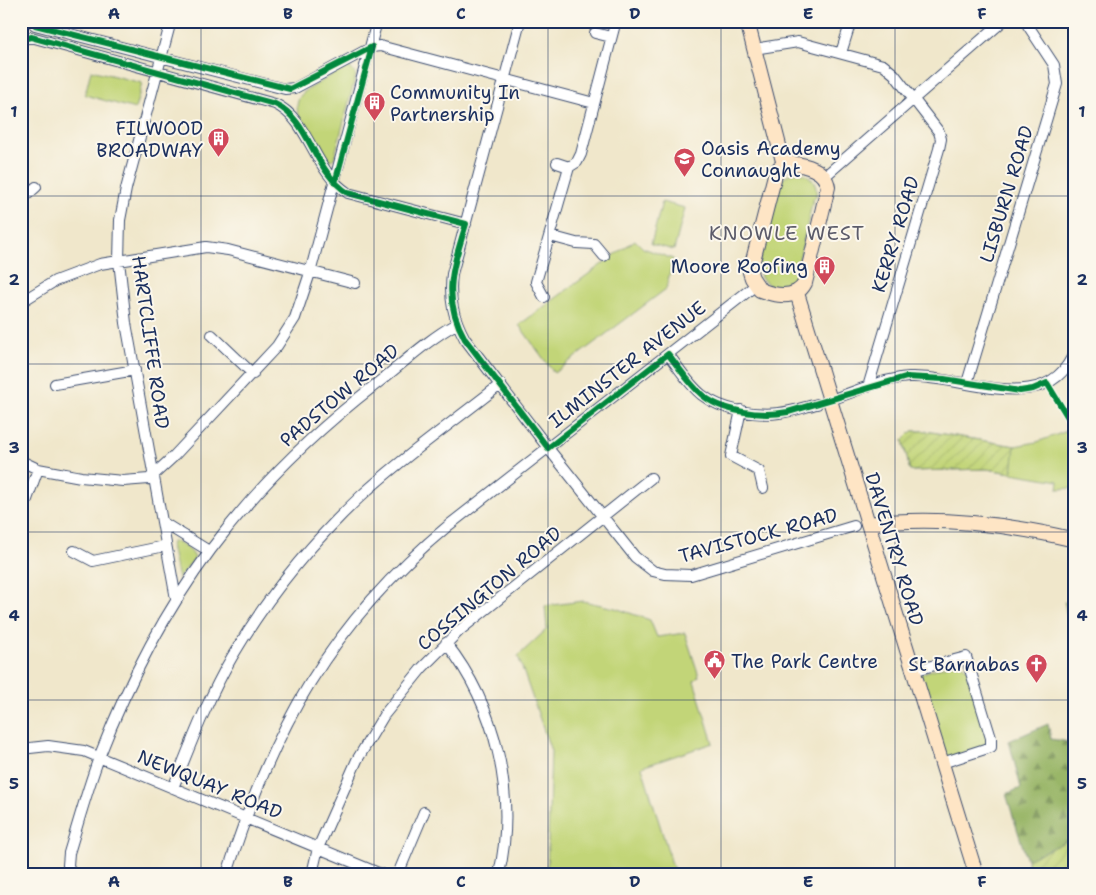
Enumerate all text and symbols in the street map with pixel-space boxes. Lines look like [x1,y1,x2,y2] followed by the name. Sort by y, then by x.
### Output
[108,3,120,24] text: A
[283,3,293,24] text: B
[456,3,466,24] text: C
[629,3,641,24] text: D
[803,3,813,24] text: E
[977,3,987,24] text: F
[390,80,520,127] place label: Community In Partnership
[362,91,386,122] building icon: Community In Partnership
[10,101,18,122] text: 1
[1078,101,1086,122] text: 1
[96,116,204,163] place label: FILWOOD BROADWAY
[974,122,1039,266] street label: LISBURN ROAD
[207,127,231,158] building icon: FILWOOD BROADWAY
[701,136,841,183] place label: Oasis Academy Connaught
[673,147,697,178] school or university icon: Oasis Academy Connaught
[866,173,925,295] street label: KERRY ROAD
[709,220,865,246] district label: KNOWLE WEST
[126,254,175,430] street label: HARTCLIFFE ROAD
[671,254,808,279] place label: Moore Roofing
[812,254,836,285] building icon: Moore Roofing
[8,269,20,290] text: 2
[1076,269,1088,290] text: 2
[544,295,711,434] street label: ILMINSTER AVENUE
[274,338,404,453] street label: PADSTOW ROAD
[8,437,20,458] text: 3
[1076,437,1088,458] text: 3
[859,470,930,629] street label: DAVENTRY ROAD
[676,502,840,569] street label: TAVISTOCK ROAD
[412,521,567,656] street label: COSSINGTON ROAD
[8,605,20,626] text: 4
[1076,605,1088,626] text: 4
[703,649,727,680] public building icon: The Park Centre
[731,649,878,674] place label: The Park Centre
[908,652,1020,677] place label: St Barnabas
[1024,652,1048,683] church icon: St Barnabas
[134,744,286,825] street label: NEWQUAY ROAD
[9,773,19,794] text: 5
[1077,773,1087,794] text: 5
[108,871,120,892] text: A
[283,871,293,892] text: B
[456,871,466,892] text: C
[629,871,641,892] text: D
[803,871,813,892] text: E
[977,871,987,892] text: F

